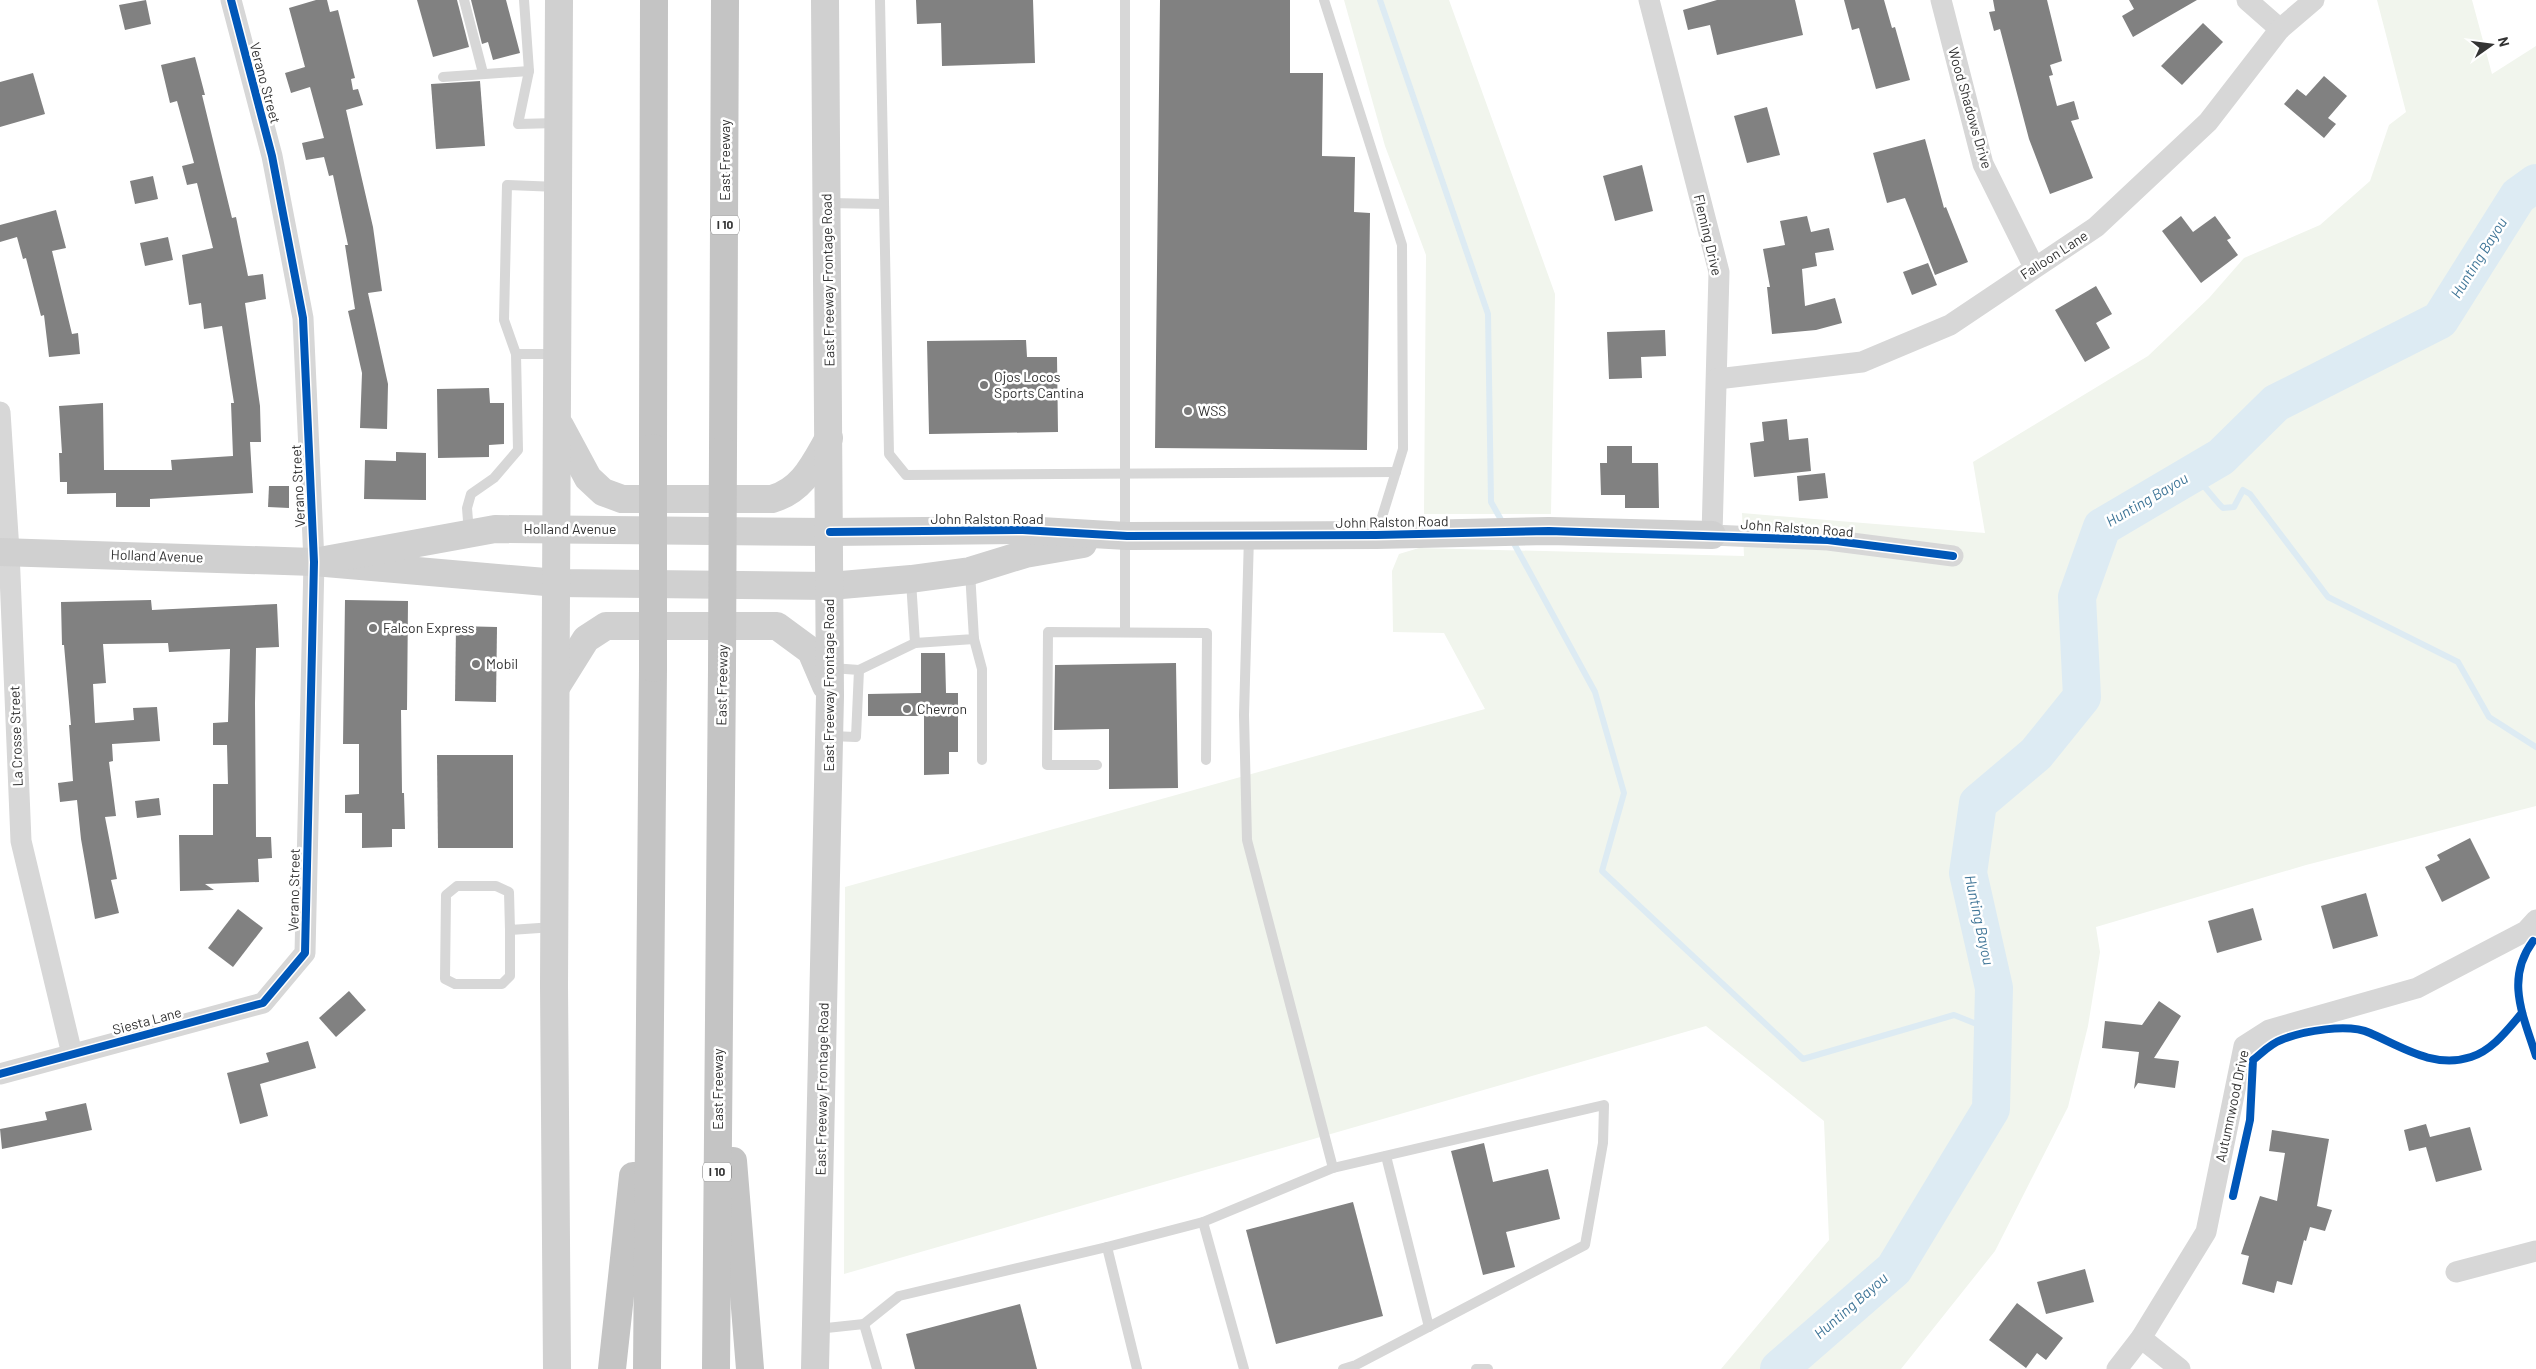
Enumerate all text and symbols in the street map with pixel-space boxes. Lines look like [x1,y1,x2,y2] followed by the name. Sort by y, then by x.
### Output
[2466,20,2516,70] north arrow
[2495,35,2513,48] text: N
[246,40,284,125] street label: Verano Street
[1945,45,1996,171] street label: Wood Shadows Drive
[716,119,733,201] street label: East Freeway
[817,193,838,367] street label: East Freeway Frontage Road
[1691,193,1726,277] street label: Fleming Drive
[2446,214,2510,301] water label: Hunting Bayou
[711,216,739,234] road number: I 10
[2017,227,2091,283] street label: Falloon Lane
[994,368,1084,401] place label: Ojos Locos Sports Cantina
[978,379,990,391] marker: Ojos Locos Sports Cantina
[1198,402,1227,419] place label: WSS
[1182,405,1194,417] marker: WSS
[287,444,308,528] street label: Verano Street
[2102,468,2191,530] water label: Hunting Bayou
[930,510,1044,527] street label: John Ralston Road
[1335,512,1449,531] street label: John Ralston Road
[1740,515,1854,540] street label: John Ralston Road
[524,520,616,537] street label: Holland Avenue
[110,545,204,566] street label: Holland Avenue
[820,599,837,772] street label: East Freeway Frontage Road
[383,619,475,636] place label: Falcon Express
[367,622,379,634] marker: Falcon Express
[712,644,731,726] street label: East Freeway
[486,655,518,672] place label: Mobil
[470,658,482,670] marker: Mobil
[5,685,26,787] street label: La Crosse Street
[917,700,967,717] place label: Chevron
[901,703,913,715] marker: Chevron
[284,848,303,932] street label: Verano Street
[1962,873,1998,967] water label: Hunting Bayou
[811,1002,832,1176] street label: East Freeway Frontage Road
[110,1003,183,1038] street label: Siesta Lane
[709,1048,726,1130] street label: East Freeway
[2211,1048,2252,1164] street label: Autumnwood Drive
[703,1162,731,1182] road number: I 10
[1810,1268,1891,1342] water label: Hunting Bayou

